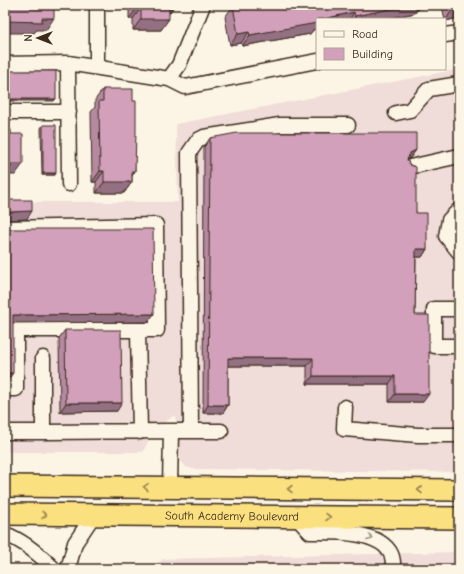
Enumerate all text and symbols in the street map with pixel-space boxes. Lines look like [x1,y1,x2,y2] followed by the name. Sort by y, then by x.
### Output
[18,18,58,58] north arrow
[316,18,446,70] legend
[352,27,378,41] text: Road
[22,34,35,42] text: N
[352,47,393,61] text: Building
[143,483,149,491] one-way arrow
[287,484,293,493] one-way arrow
[417,486,423,494] one-way arrow
[165,508,299,524] street label: South Academy Boulevard
[41,511,47,519] one-way arrow
[325,513,331,521] one-way arrow
[366,533,373,541] one-way arrow

